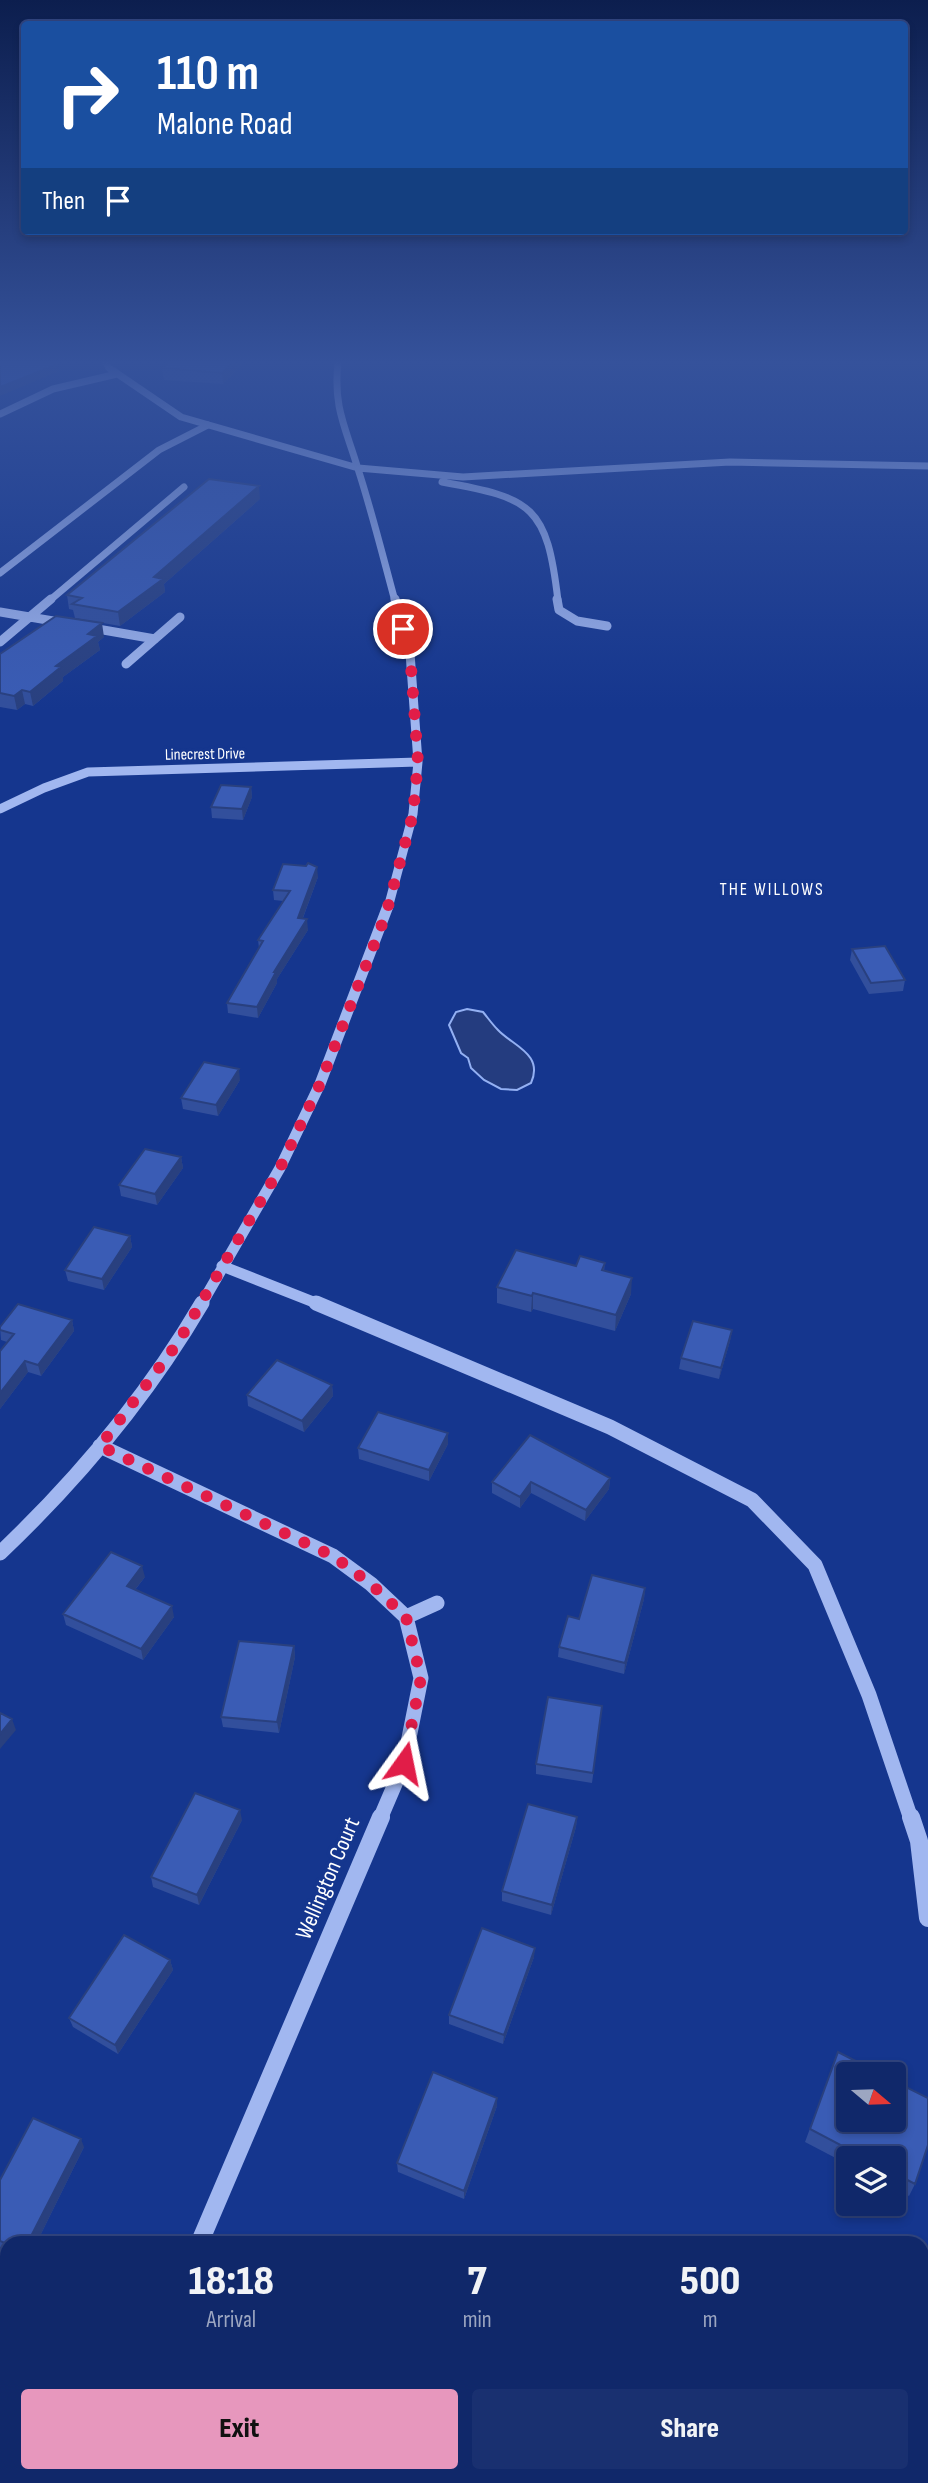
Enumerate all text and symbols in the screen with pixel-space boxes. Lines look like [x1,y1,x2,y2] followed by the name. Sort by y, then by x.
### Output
[157,45,259,104] text: 110 m
[42,49,133,140] icon: right
[157,105,293,144] text: Malone Road
[99,182,137,220] icon: arrive
[42,186,85,217] text: Then
[373,599,433,659] pin
[384,610,422,648] icon: arrive
[165,744,245,765] street label: Linecrest Drive
[719,879,825,900] district label: THE WILLOWS
[367,1726,441,1800] position arrow
[290,1813,366,1944] street label: Wellington Court
[836,2062,906,2132] north arrow
[836,2062,906,2216] map controls
[836,2146,906,2216] button: layers
[189,2256,274,2307] text: 18:18
[468,2256,487,2307] text: 7
[680,2256,740,2307] text: 500
[207,2306,256,2334] text: Arrival
[463,2306,492,2334] text: min
[703,2306,718,2334] text: m
[21,2389,458,2469] button: Exit
[472,2389,908,2469] button: Share

